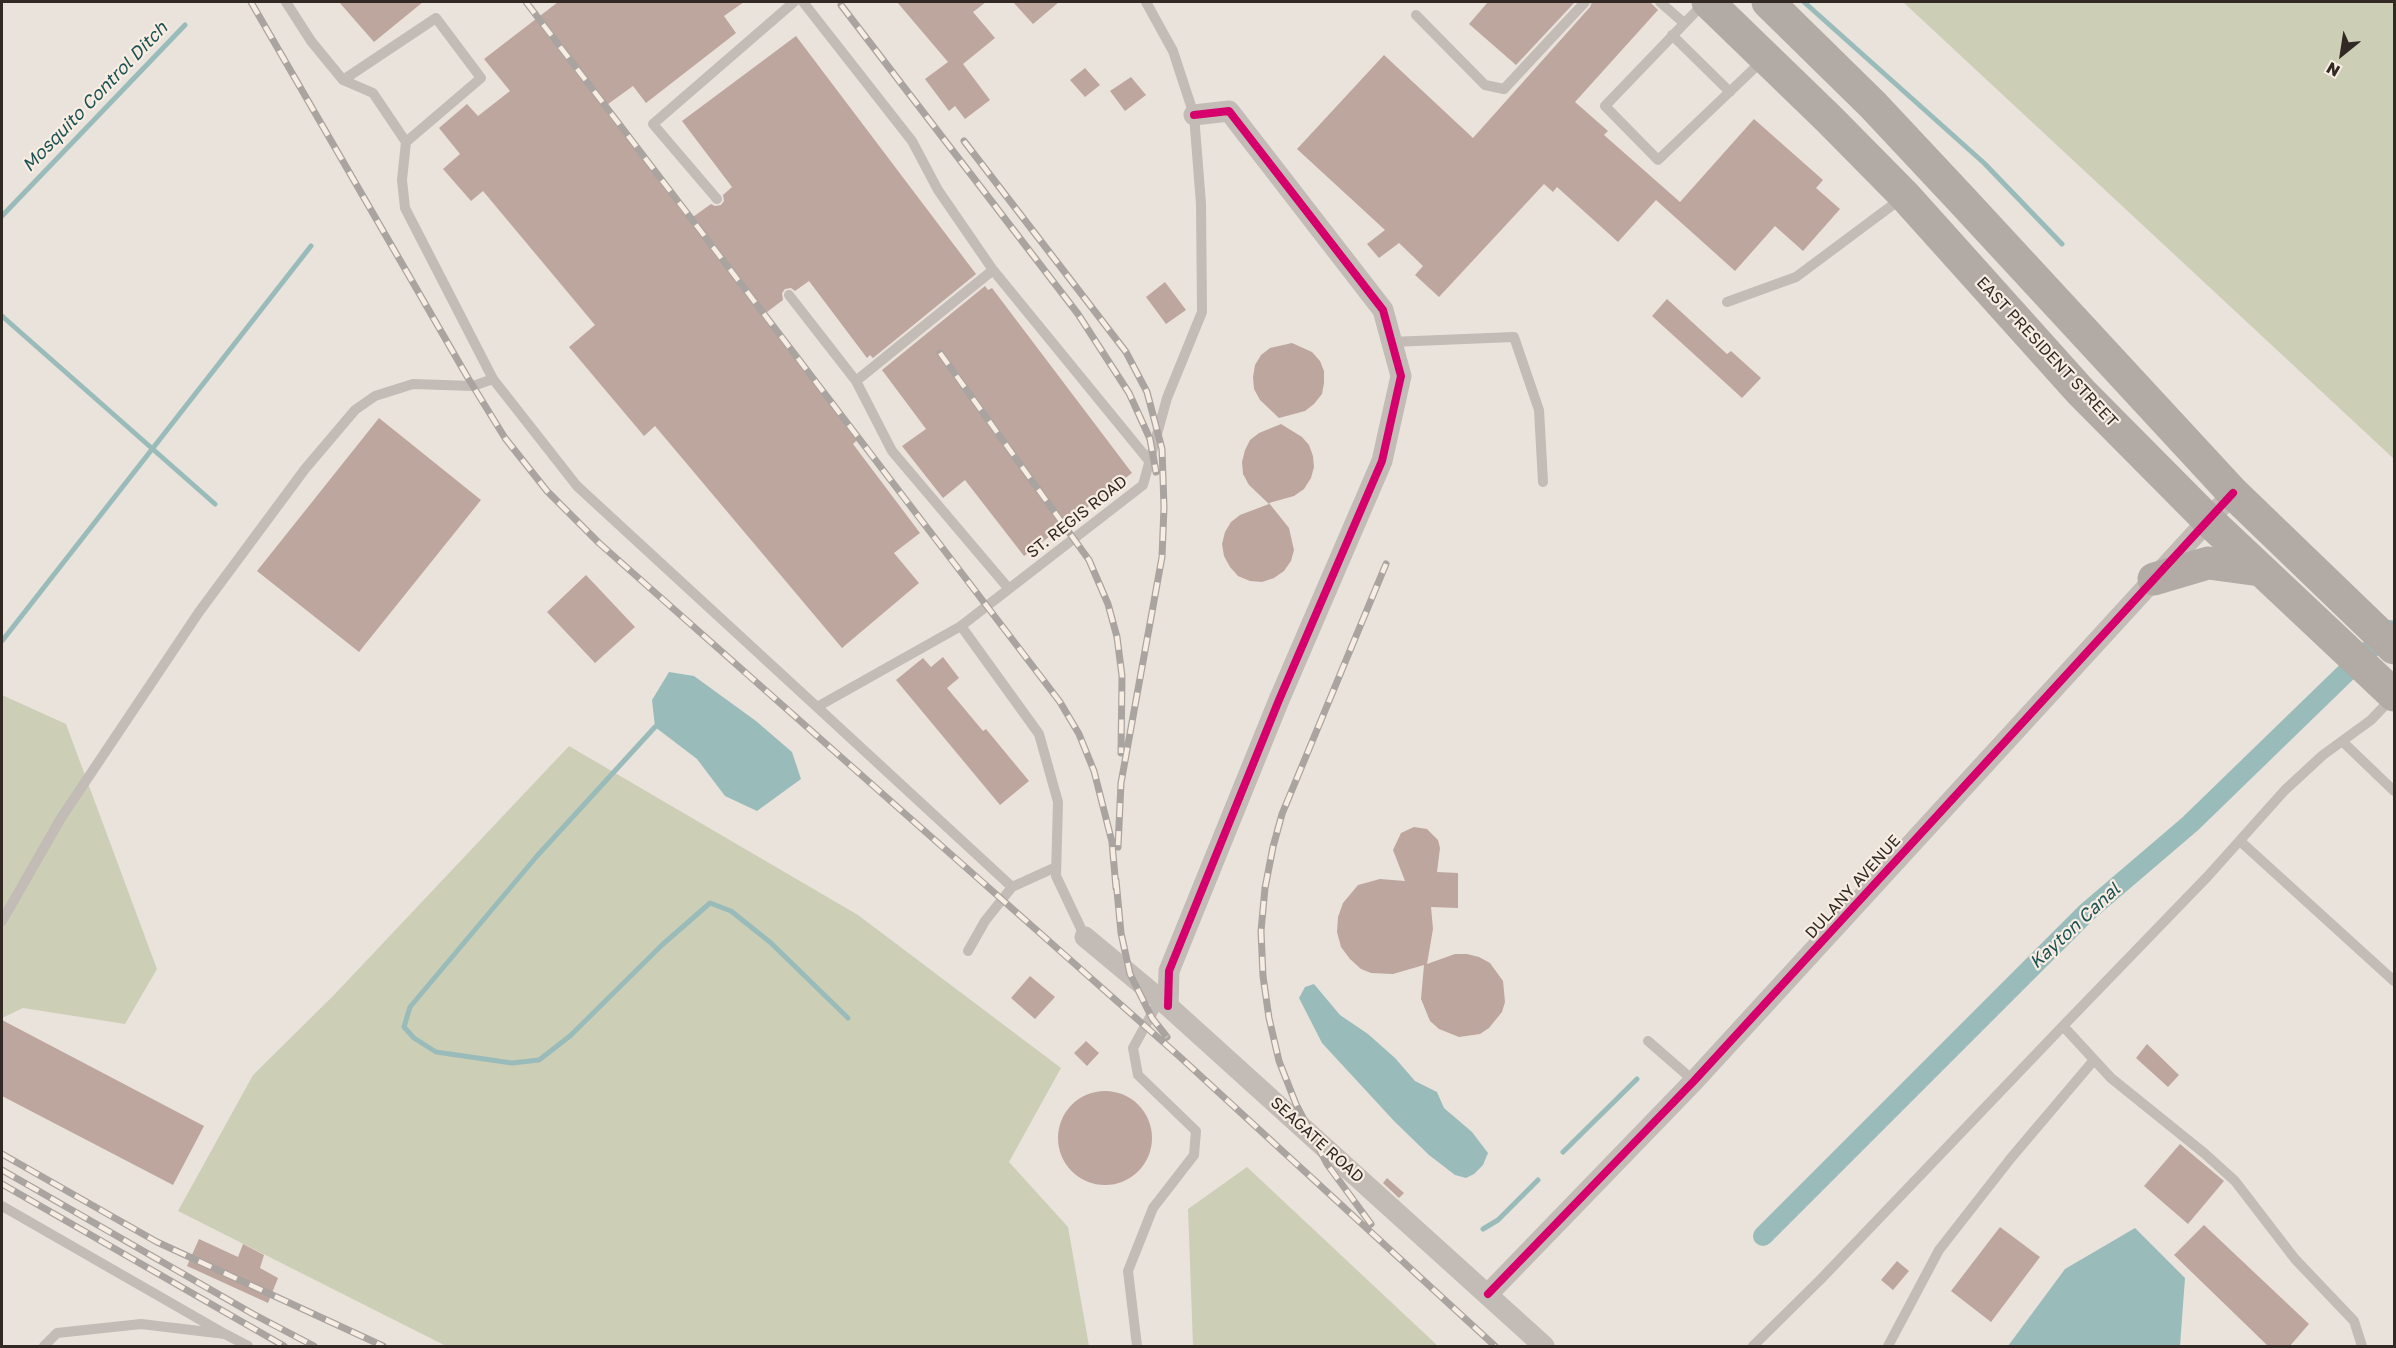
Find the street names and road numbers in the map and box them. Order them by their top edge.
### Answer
street label: EAST PRESIDENT STREET [1972,273,2122,431]
street label: ST. REGIS ROAD [1023,472,1131,562]
street label: DULANY AVENUE [1801,831,1905,943]
street label: SEAGATE ROAD [1266,1093,1368,1187]

